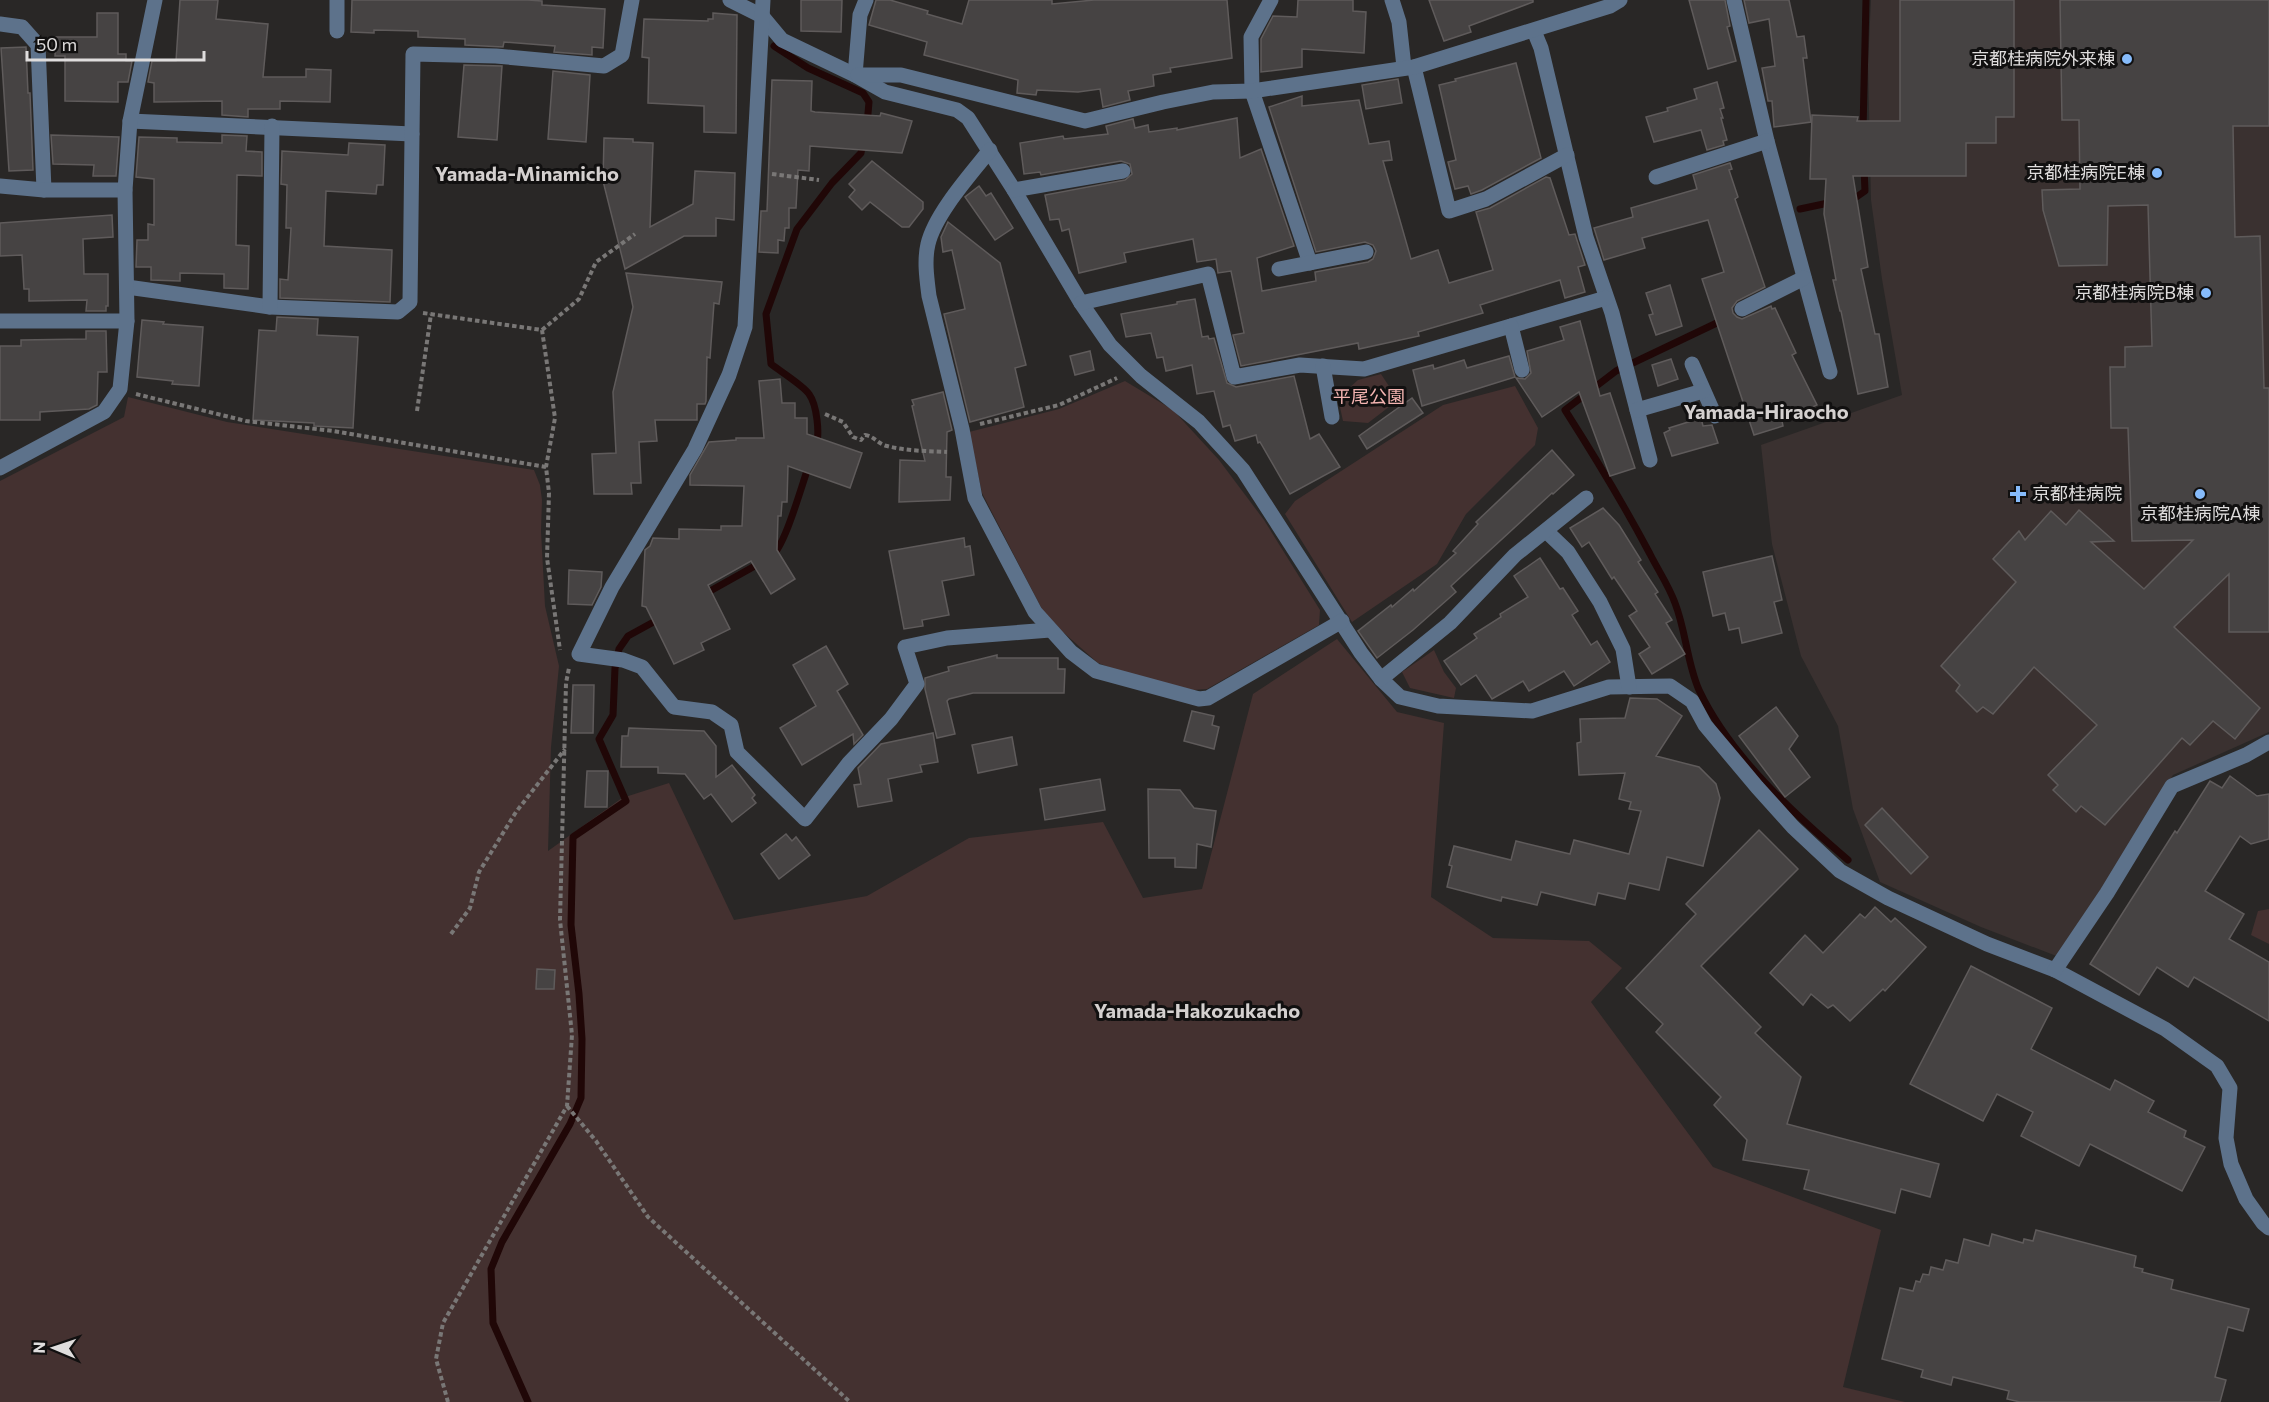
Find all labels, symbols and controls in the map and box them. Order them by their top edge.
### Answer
scale bar [27,24,204,62]
text: 50 m [36,33,77,55]
place label: 京都桂病院外来棟 [1971,47,2115,69]
marker: 京都桂病院外来棟 [2120,52,2134,66]
district label: Yamada-Minamicho [435,161,619,185]
place label: 京都桂病院E棟 [2026,161,2145,183]
marker: 京都桂病院E棟 [2150,166,2164,180]
place label: 京都桂病院B棟 [2074,281,2194,303]
marker: 京都桂病院B棟 [2199,286,2213,300]
park label: 平尾公園 [1333,385,1405,407]
district label: Yamada-Hiraocho [1683,399,1849,423]
place label: 京都桂病院 [2032,482,2122,504]
marker: 京都桂病院 [2009,485,2027,503]
marker: 京都桂病院A棟 [2193,487,2207,501]
place label: 京都桂病院A棟 [2140,502,2260,524]
district label: Yamada-Hakozukacho [1094,998,1300,1022]
north arrow [24,1318,84,1378]
text: N [29,1341,48,1354]

